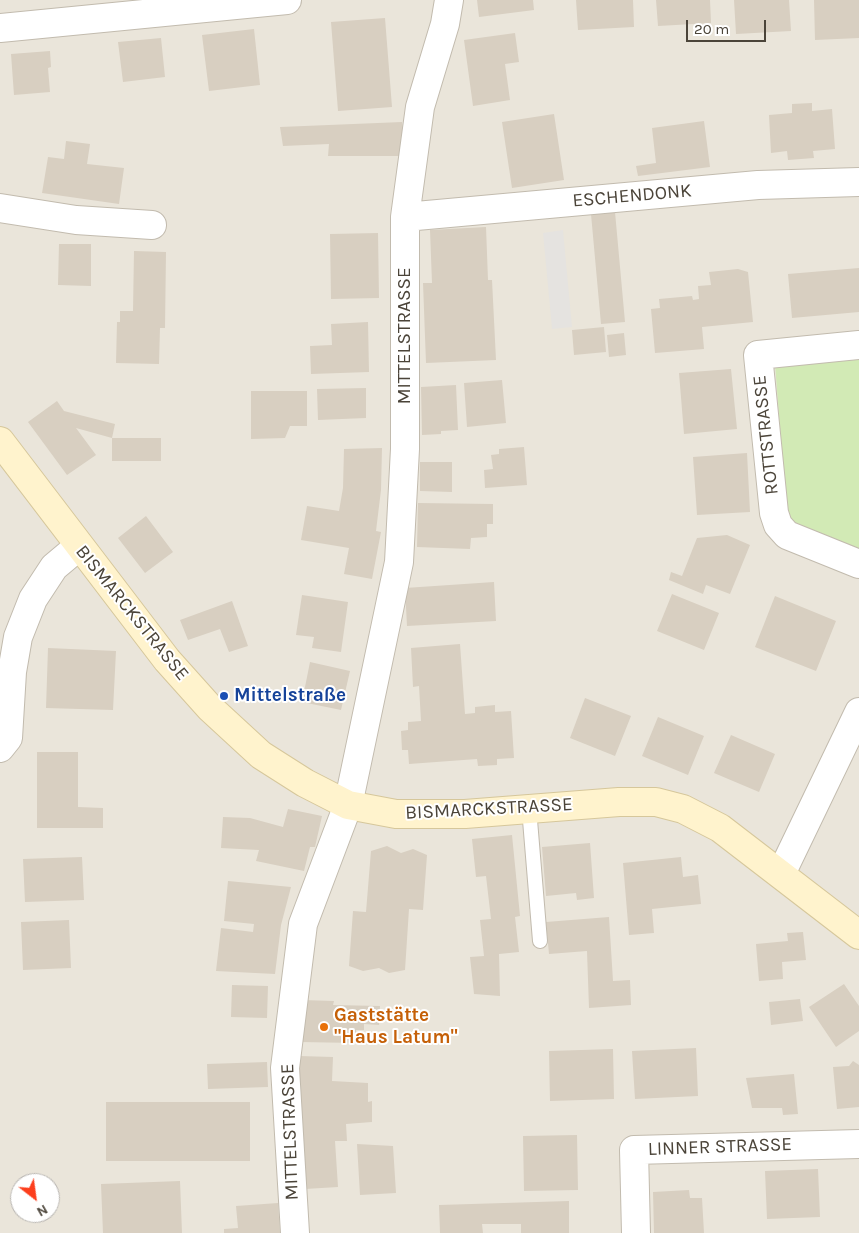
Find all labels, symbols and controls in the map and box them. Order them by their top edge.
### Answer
scale bar [689,10,769,42]
text: 20 m [694,20,729,38]
street label: ESCHENDONK [571,179,693,213]
street label: MITTELSTRASSE [394,267,416,405]
street label: ROTTSTRASSE [748,374,784,496]
street label: BISMARCKSTRASSE [70,541,194,685]
place label: Mittelstraße [234,685,346,707]
marker: Mittelstraße [218,690,230,702]
street label: BISMARCKSTRASSE [405,793,573,825]
place label: Gaststätte "Haus Latum" [334,1005,458,1049]
marker: Gaststätte "Haus Latum" [318,1021,330,1033]
street label: MITTELSTRASSE [276,1063,304,1201]
street label: LINNER STRASSE [648,1133,792,1161]
north arrow [10,1173,60,1223]
text: N [34,1201,51,1220]

